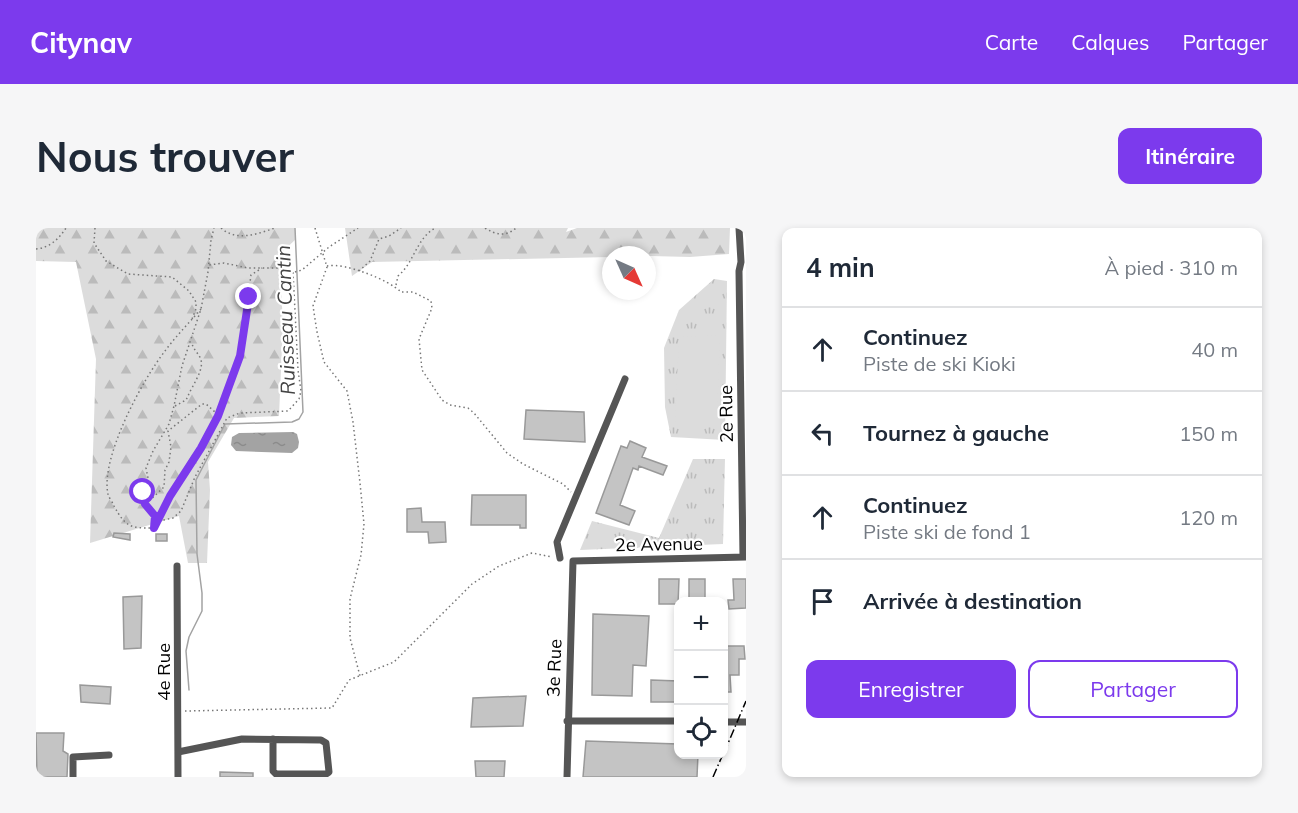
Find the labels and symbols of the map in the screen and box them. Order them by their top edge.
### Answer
water label: Ruisseau Cantin [270,245,300,395]
north arrow [602,246,656,300]
route end [235,283,261,309]
street label: 2e Rue [714,385,738,443]
route start [129,478,155,504]
street label: 2e Avenue [615,532,703,556]
street label: 3e Rue [541,639,567,697]
street label: 4e Rue [152,643,175,701]

